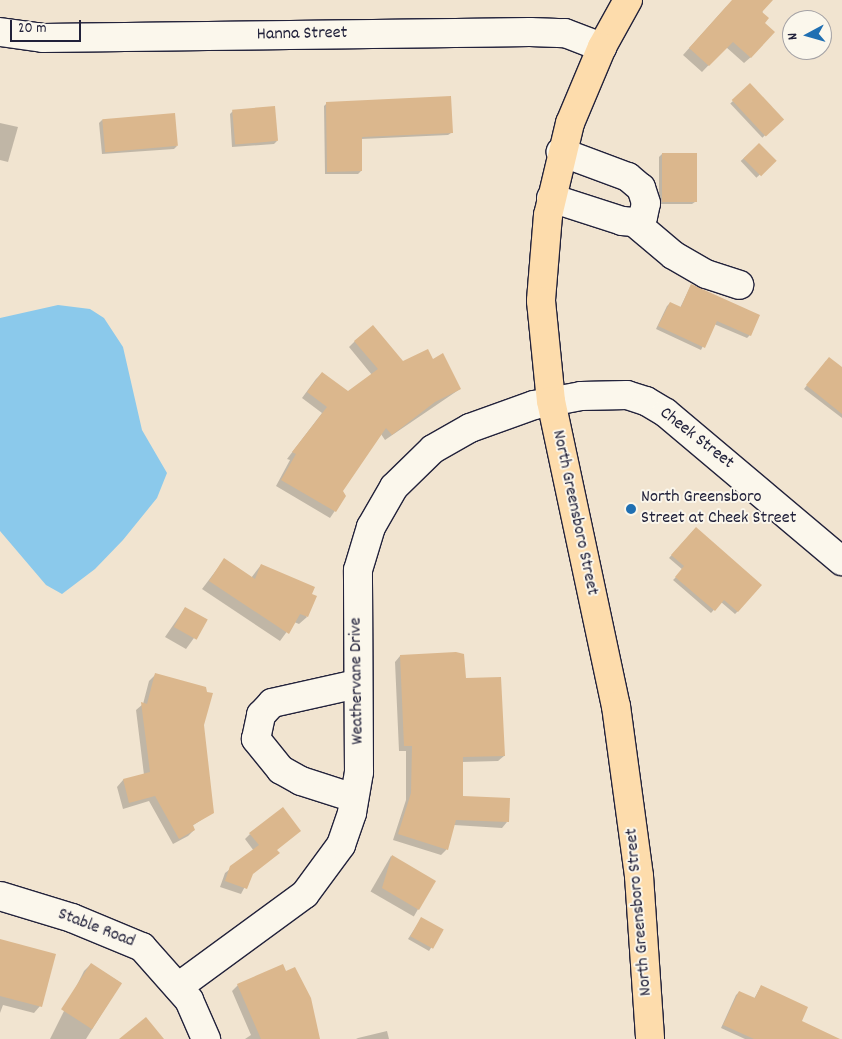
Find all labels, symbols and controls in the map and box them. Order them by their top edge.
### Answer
scale bar [12,10,84,42]
north arrow [782,10,832,60]
text: 20 m [18,18,46,40]
street label: Hanna Street [257,23,347,47]
text: N [783,32,803,41]
street label: Cheek Street [655,403,737,475]
street label: North Greensboro Street [546,428,602,598]
place label: North Greensboro Street at Cheek Street [641,488,796,530]
marker: North Greensboro Street at Cheek Street [625,503,637,515]
street label: Weathervane Drive [346,617,370,745]
street label: North Greensboro Street [622,827,658,997]
street label: Stable Road [54,904,138,954]

